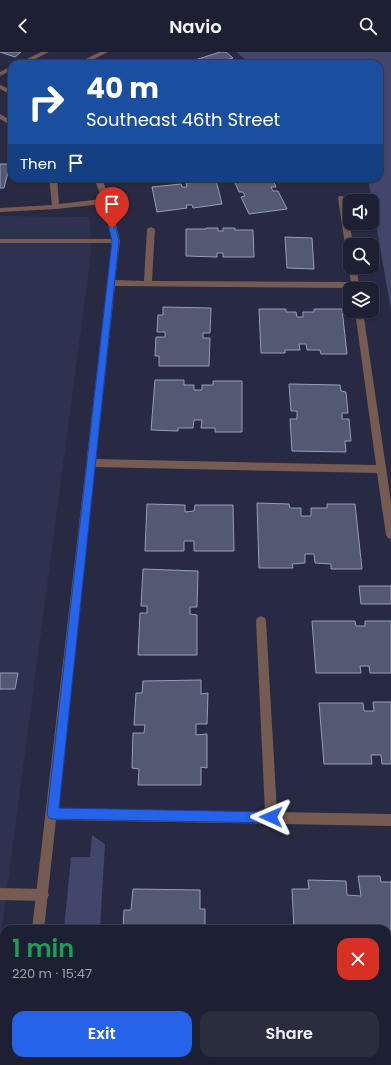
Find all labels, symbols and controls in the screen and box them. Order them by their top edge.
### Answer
text: Navio [169,14,222,39]
icon: back [12,15,34,37]
icon: search [357,15,379,37]
text: 40 m [86,69,159,108]
icon: right [20,76,72,128]
text: Southeast 46th Street [86,107,280,132]
icon: arrive [65,152,87,174]
text: Then [20,153,57,174]
pin [95,187,129,228]
icon: arrive [101,193,123,215]
map controls [343,194,379,318]
button: sound [343,194,379,230]
button: search [343,238,379,274]
button: layers [343,282,379,318]
position arrow [250,796,292,838]
text: 1 min [12,932,74,965]
button: close [337,938,379,980]
text: 220 m · 15:47 [12,964,92,983]
button: Exit [12,1011,192,1057]
button: Share [200,1011,379,1057]

